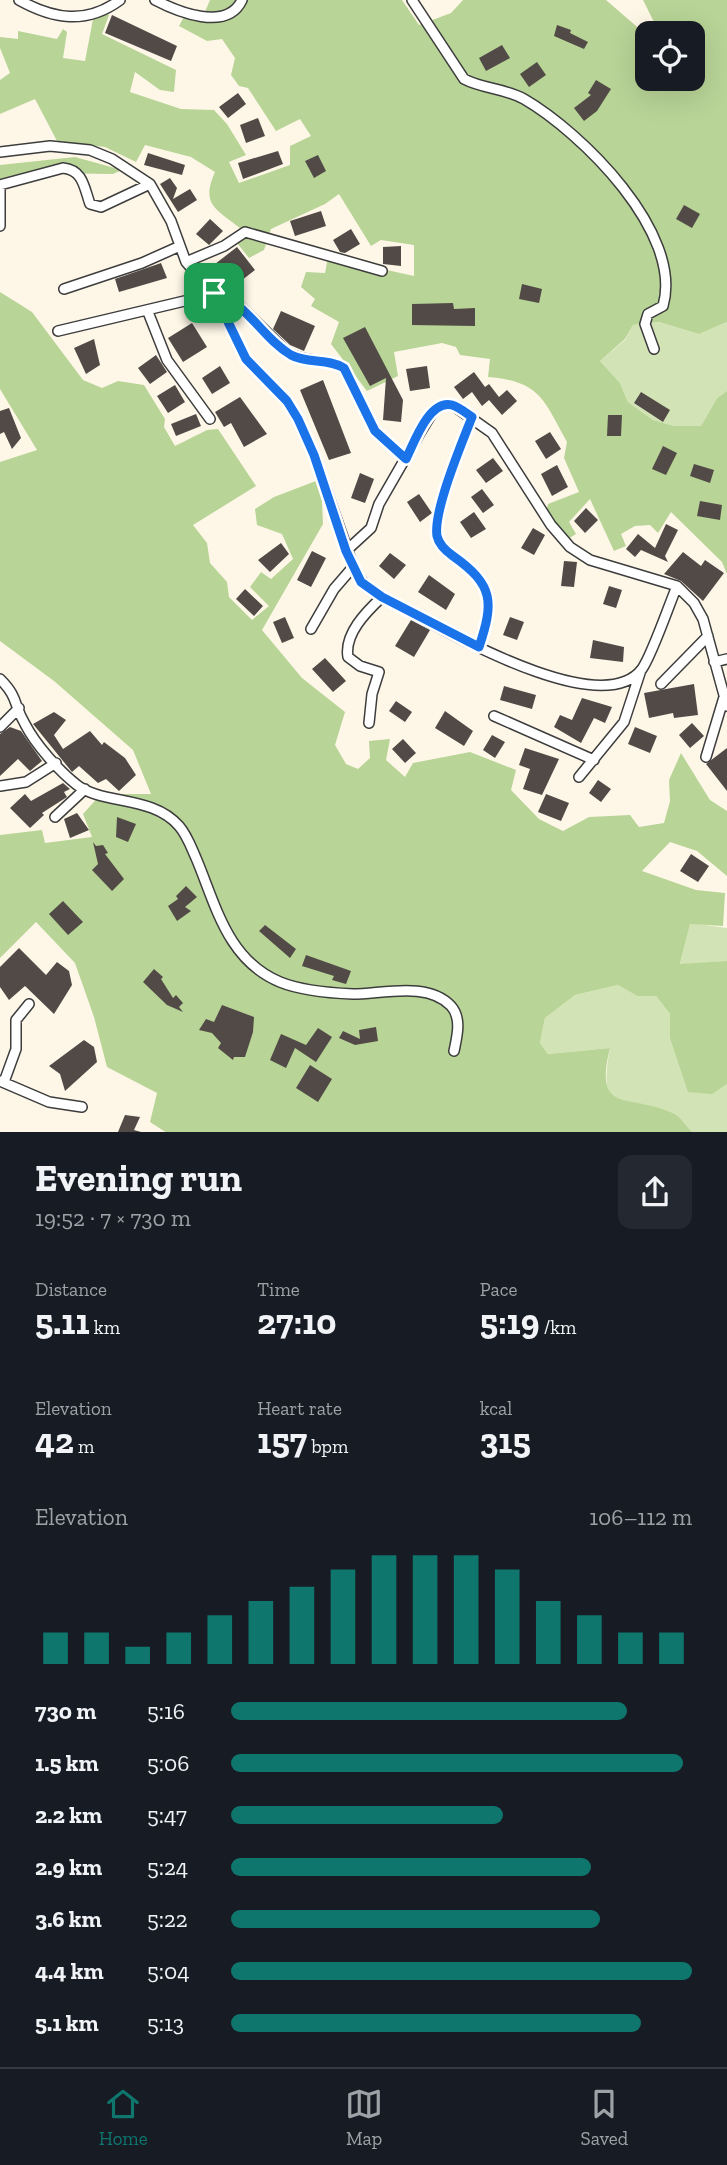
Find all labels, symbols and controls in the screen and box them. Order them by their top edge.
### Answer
map controls [635,21,705,91]
button: locate [635,21,705,91]
pin [184,263,244,323]
icon: arrive [195,274,233,312]
text: Evening run [35,1155,242,1201]
button: share [618,1155,692,1229]
text: 19:52 · 7 × 730 m [35,1204,191,1232]
text: Distance [35,1278,107,1301]
text: Time [257,1278,300,1301]
text: Pace [480,1278,517,1301]
text: 5.11 [35,1301,90,1343]
text: 27:10 [257,1301,336,1343]
text: 5:19 [480,1301,539,1343]
text: km [90,1316,120,1339]
text: /km [539,1316,577,1339]
text: Elevation [35,1397,112,1420]
text: Heart rate [257,1397,342,1420]
text: kcal [480,1397,512,1420]
text: 42 [35,1420,74,1462]
text: 157 [257,1420,307,1462]
text: 315 [480,1420,531,1462]
text: m [74,1435,94,1458]
text: bpm [307,1435,348,1458]
text: Elevation [35,1503,128,1531]
text: 106–112 m [589,1503,692,1531]
text: 730 m [35,1697,96,1725]
text: 5:16 [147,1697,185,1725]
text: 1.5 km [35,1749,99,1777]
text: 5:06 [147,1749,189,1777]
text: 2.2 km [35,1801,102,1829]
text: 5:47 [147,1801,187,1829]
text: 2.9 km [35,1853,102,1881]
text: 5:24 [147,1853,188,1881]
text: 3.6 km [35,1905,102,1933]
text: 5:22 [147,1905,188,1933]
text: 4.4 km [35,1957,104,1985]
text: 5:04 [147,1957,190,1985]
text: 5.1 km [35,2009,99,2037]
text: 5:13 [147,2009,184,2037]
tab: Home [99,2085,148,2150]
tab: Map [345,2085,383,2150]
tab: Saved [581,2085,628,2150]

